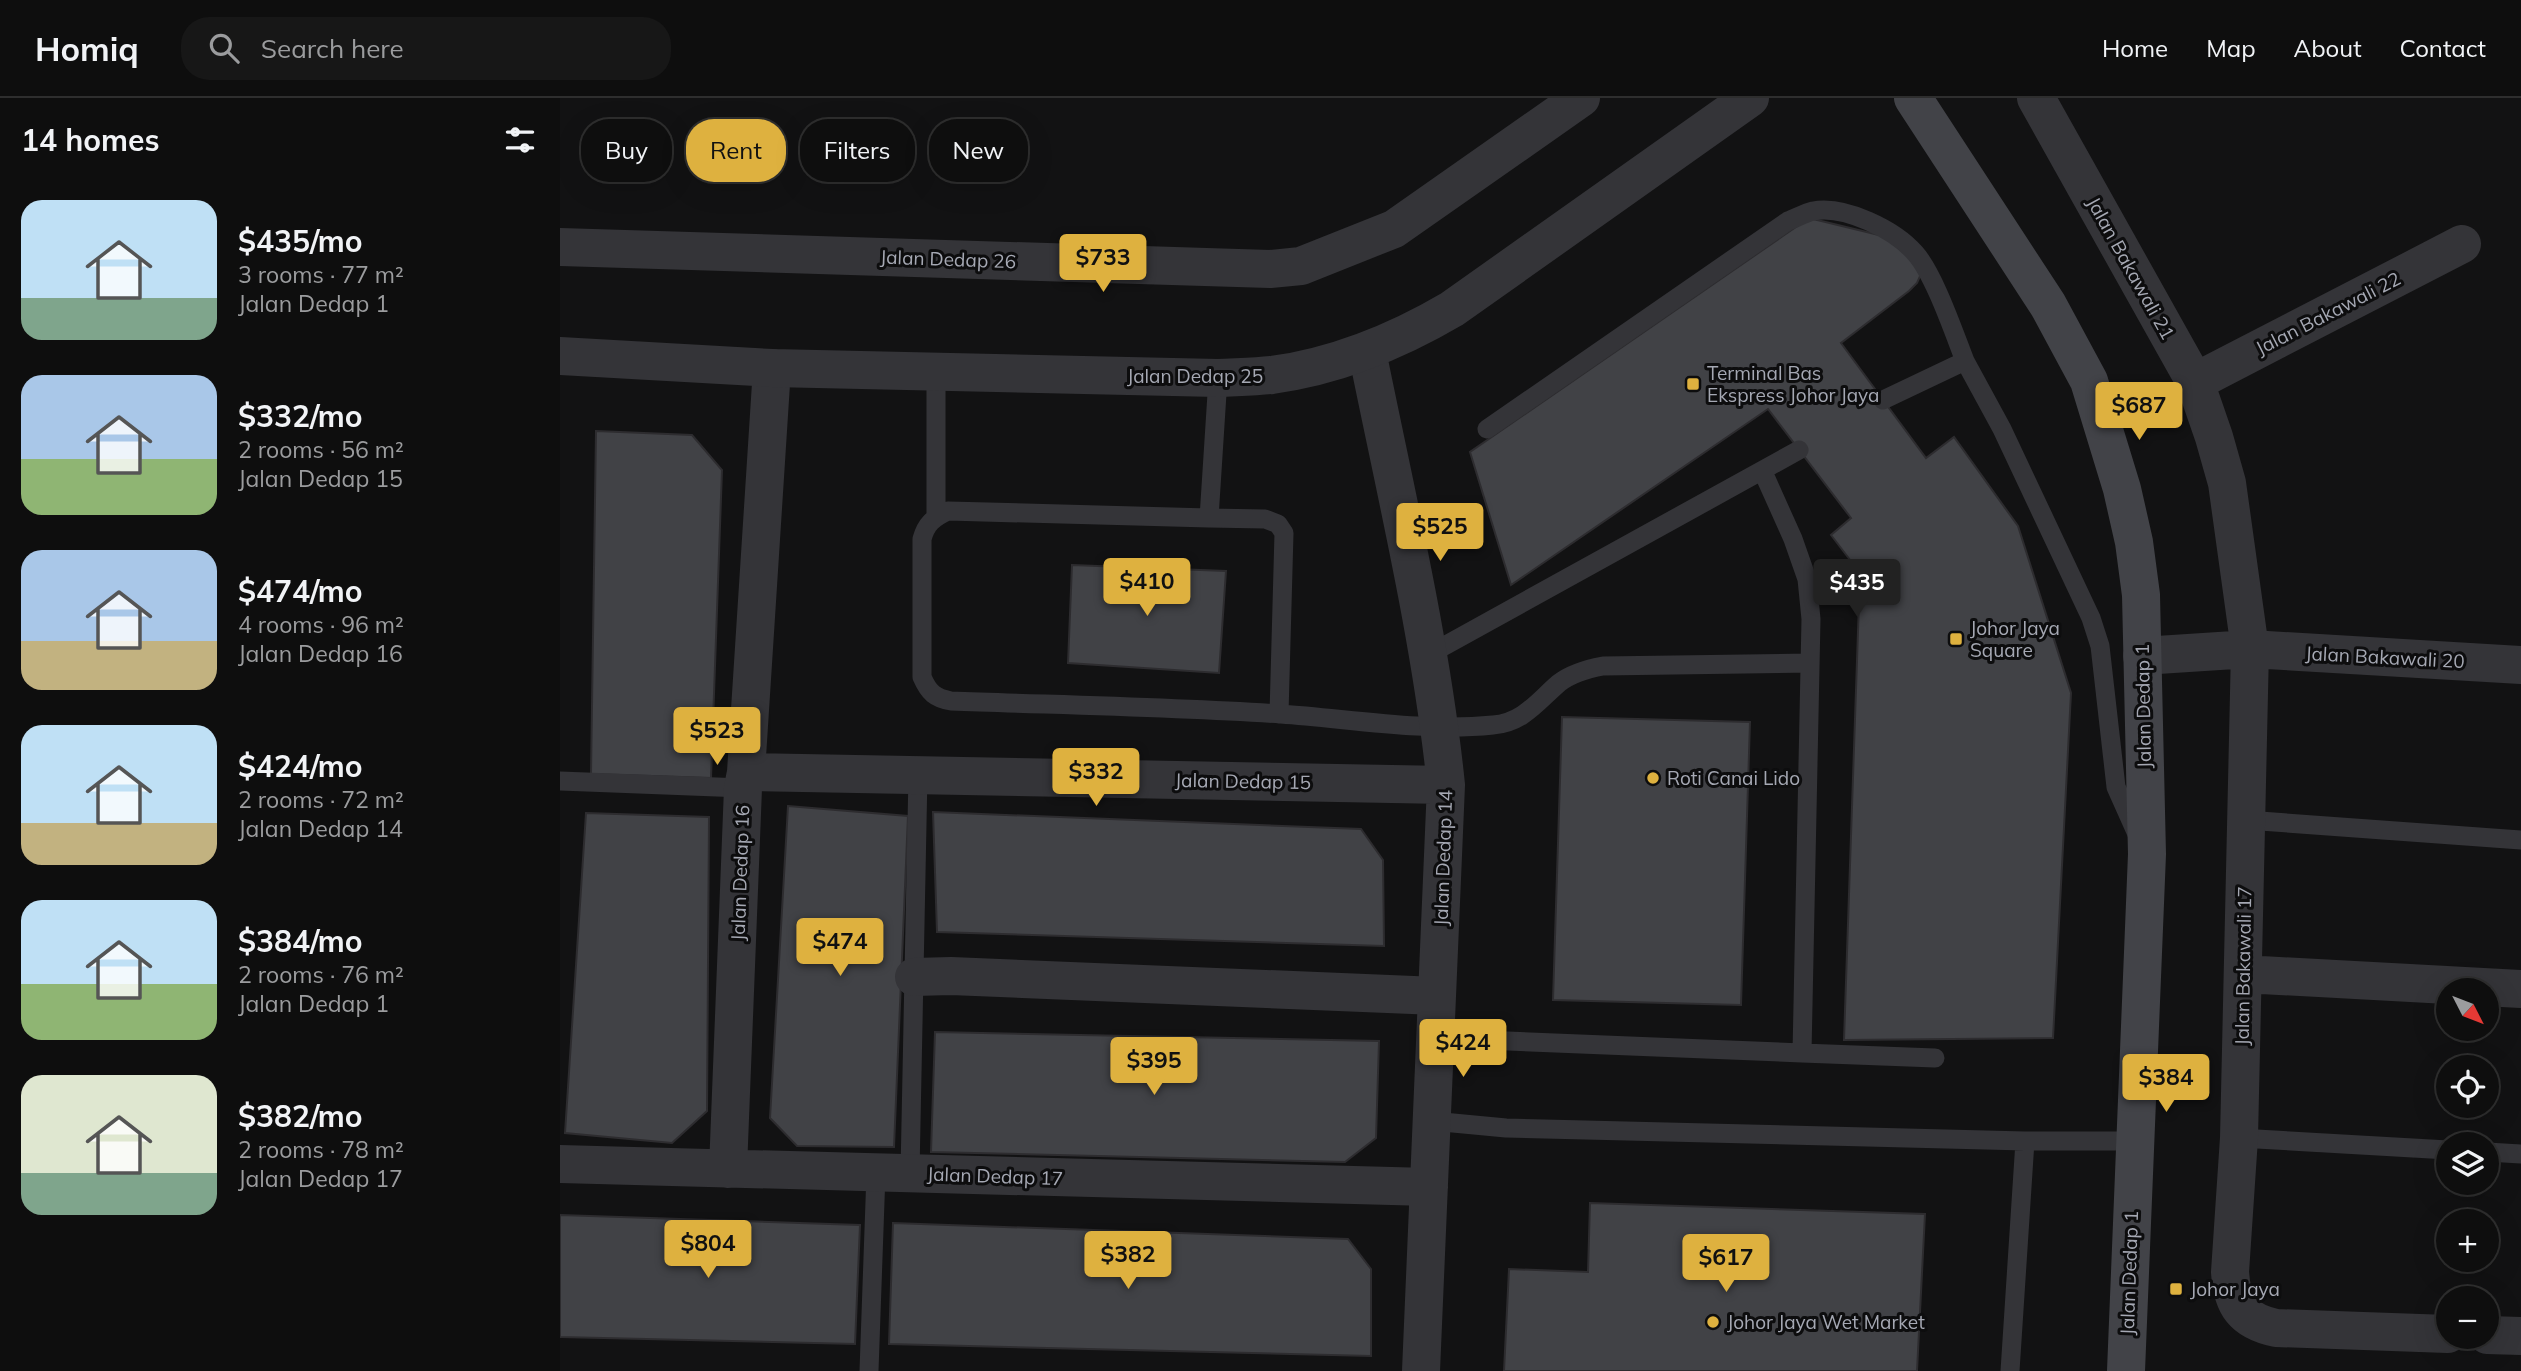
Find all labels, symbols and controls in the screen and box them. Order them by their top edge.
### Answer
search box [181,17,671,80]
text: Homiq [35,28,139,69]
icon: search [205,29,243,67]
text: Search here [261,32,404,65]
text: Home [2102,33,2168,63]
text: Map [2206,33,2256,63]
text: About [2294,33,2362,63]
text: Contact [2400,33,2486,63]
chip: Buy [581,119,672,182]
chip: Rent [686,119,786,182]
chip: Filters [800,119,915,182]
chip: New [929,119,1028,182]
text: 14 homes [21,121,160,159]
icon: filters [501,121,539,159]
street label: Jalan Bakawali 21 [2082,192,2180,344]
text: $435/mo [238,222,362,260]
icon: home [77,228,161,312]
pin: $733 [1062,234,1144,294]
text: $733 [1075,242,1131,271]
street label: Jalan Dedap 26 [880,245,1016,273]
text: 3 rooms · 77 m² [238,260,404,289]
street label: Jalan Bakawali 22 [2251,266,2405,360]
text: Jalan Dedap 1 [238,289,389,318]
place label: Terminal Bas Ekspress Johor Jaya [1707,361,1879,407]
street label: Jalan Dedap 25 [1127,364,1263,388]
marker: Terminal Bas Ekspress Johor Jaya [1685,376,1701,392]
pin: $687 [2098,382,2180,442]
text: $687 [2111,390,2167,419]
text: $332/mo [238,397,362,435]
icon: home [77,403,161,487]
text: 2 rooms · 56 m² [238,435,404,464]
text: Jalan Dedap 15 [238,464,403,493]
pin: $525 [1399,504,1481,563]
text: $525 [1412,511,1468,540]
pin: $410 [1106,559,1188,618]
pin: $435 [1816,560,1898,619]
text: $410 [1119,566,1175,595]
text: $435 [1829,567,1885,596]
text: $474/mo [238,572,362,610]
icon: home [77,578,161,662]
text: 4 rooms · 96 m² [238,610,404,639]
place label: Johor Jaya Square [1970,616,2060,662]
marker: Johor Jaya Square [1948,631,1964,647]
text: Jalan Dedap 16 [238,639,403,668]
street label: Jalan Bakawali 20 [2305,641,2465,673]
street label: Jalan Dedap 1 [2130,643,2156,769]
pin: $523 [676,708,758,767]
text: $523 [689,715,745,744]
text: $424/mo [238,747,362,785]
pin: $332 [1055,748,1137,808]
icon: home [77,753,161,837]
text: $332 [1068,756,1124,785]
place label: Roti Canai Lido [1667,766,1800,790]
street label: Jalan Dedap 15 [1175,768,1311,794]
marker: Roti Canai Lido [1645,770,1661,786]
text: 2 rooms · 72 m² [238,785,404,814]
street label: Jalan Dedap 14 [1429,790,1457,926]
street label: Jalan Dedap 16 [726,805,754,941]
text: Jalan Dedap 14 [238,814,403,843]
street label: Jalan Bakawali 17 [2230,886,2256,1046]
pin: $474 [799,918,881,978]
text: $384/mo [238,922,362,960]
text: $474 [812,926,868,955]
icon: home [77,928,161,1012]
text: 2 rooms · 76 m² [238,960,404,989]
north arrow [2436,978,2499,1041]
map controls [2436,978,2499,1349]
text: Jalan Dedap 1 [238,989,389,1018]
pin: $424 [1422,1020,1504,1079]
text: $424 [1435,1027,1491,1056]
pin: $395 [1113,1038,1195,1097]
text: $395 [1126,1045,1182,1074]
pin: $384 [2125,1054,2207,1114]
button: locate [2436,1055,2499,1118]
text: $384 [2138,1062,2194,1091]
text: $382/mo [238,1097,362,1135]
icon: home [77,1103,161,1187]
button: layers [2436,1132,2499,1195]
text: 2 rooms · 78 m² [238,1135,404,1164]
street label: Jalan Dedap 17 [927,1162,1063,1190]
text: Jalan Dedap 17 [238,1164,403,1193]
button: + [2436,1209,2499,1272]
street label: Jalan Dedap 1 [2115,1210,2143,1336]
pin: $804 [667,1220,749,1280]
text: $804 [680,1228,736,1257]
pin: $382 [1087,1232,1169,1291]
pin: $617 [1685,1234,1767,1294]
text: $382 [1100,1239,1156,1268]
text: $617 [1698,1242,1754,1271]
place label: Johor Jaya [2190,1277,2280,1301]
marker: Johor Jaya [2168,1281,2184,1297]
button: − [2436,1286,2499,1349]
place label: Johor Jaya Wet Market [1727,1310,1925,1334]
marker: Johor Jaya Wet Market [1705,1314,1721,1330]

